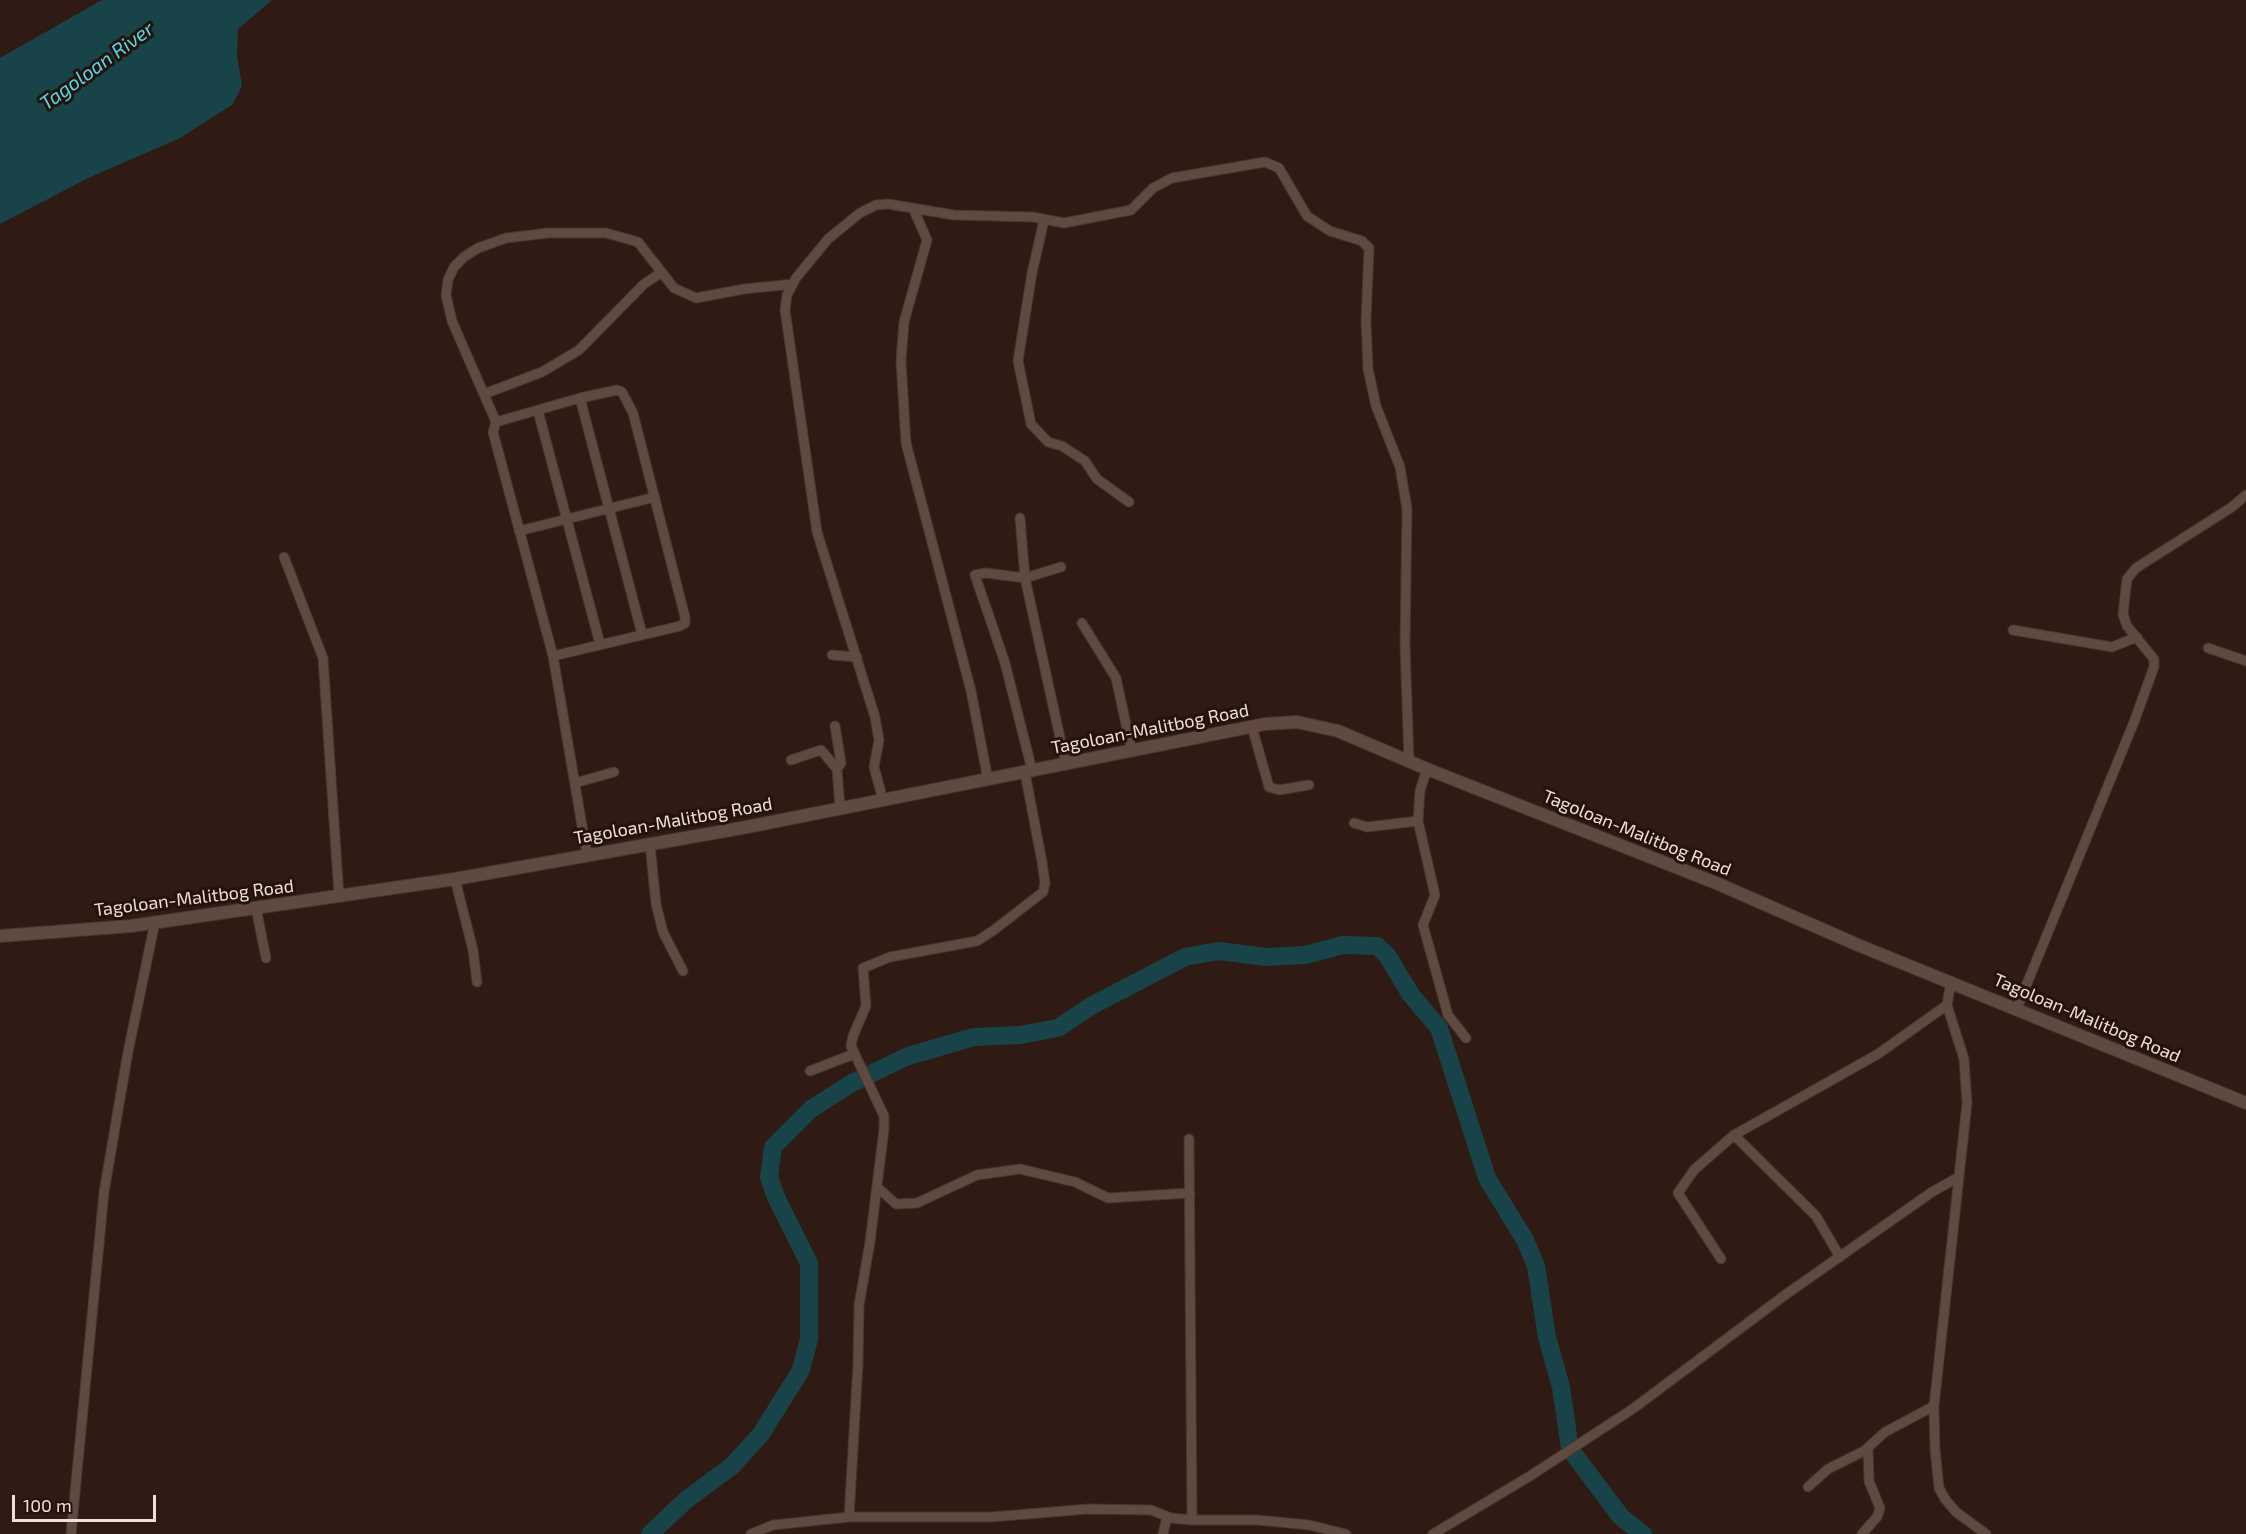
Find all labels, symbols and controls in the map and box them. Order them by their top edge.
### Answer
water label: Tagoloan River [35,17,159,115]
street label: Tagoloan-Malitbog Road [1049,699,1251,759]
street label: Tagoloan-Malitbog Road [1540,785,1734,881]
street label: Tagoloan-Malitbog Road [572,793,774,849]
street label: Tagoloan-Malitbog Road [93,875,295,921]
street label: Tagoloan-Malitbog Road [1990,969,2184,1067]
scale bar [15,1483,159,1521]
text: 100 m [23,1494,72,1516]

